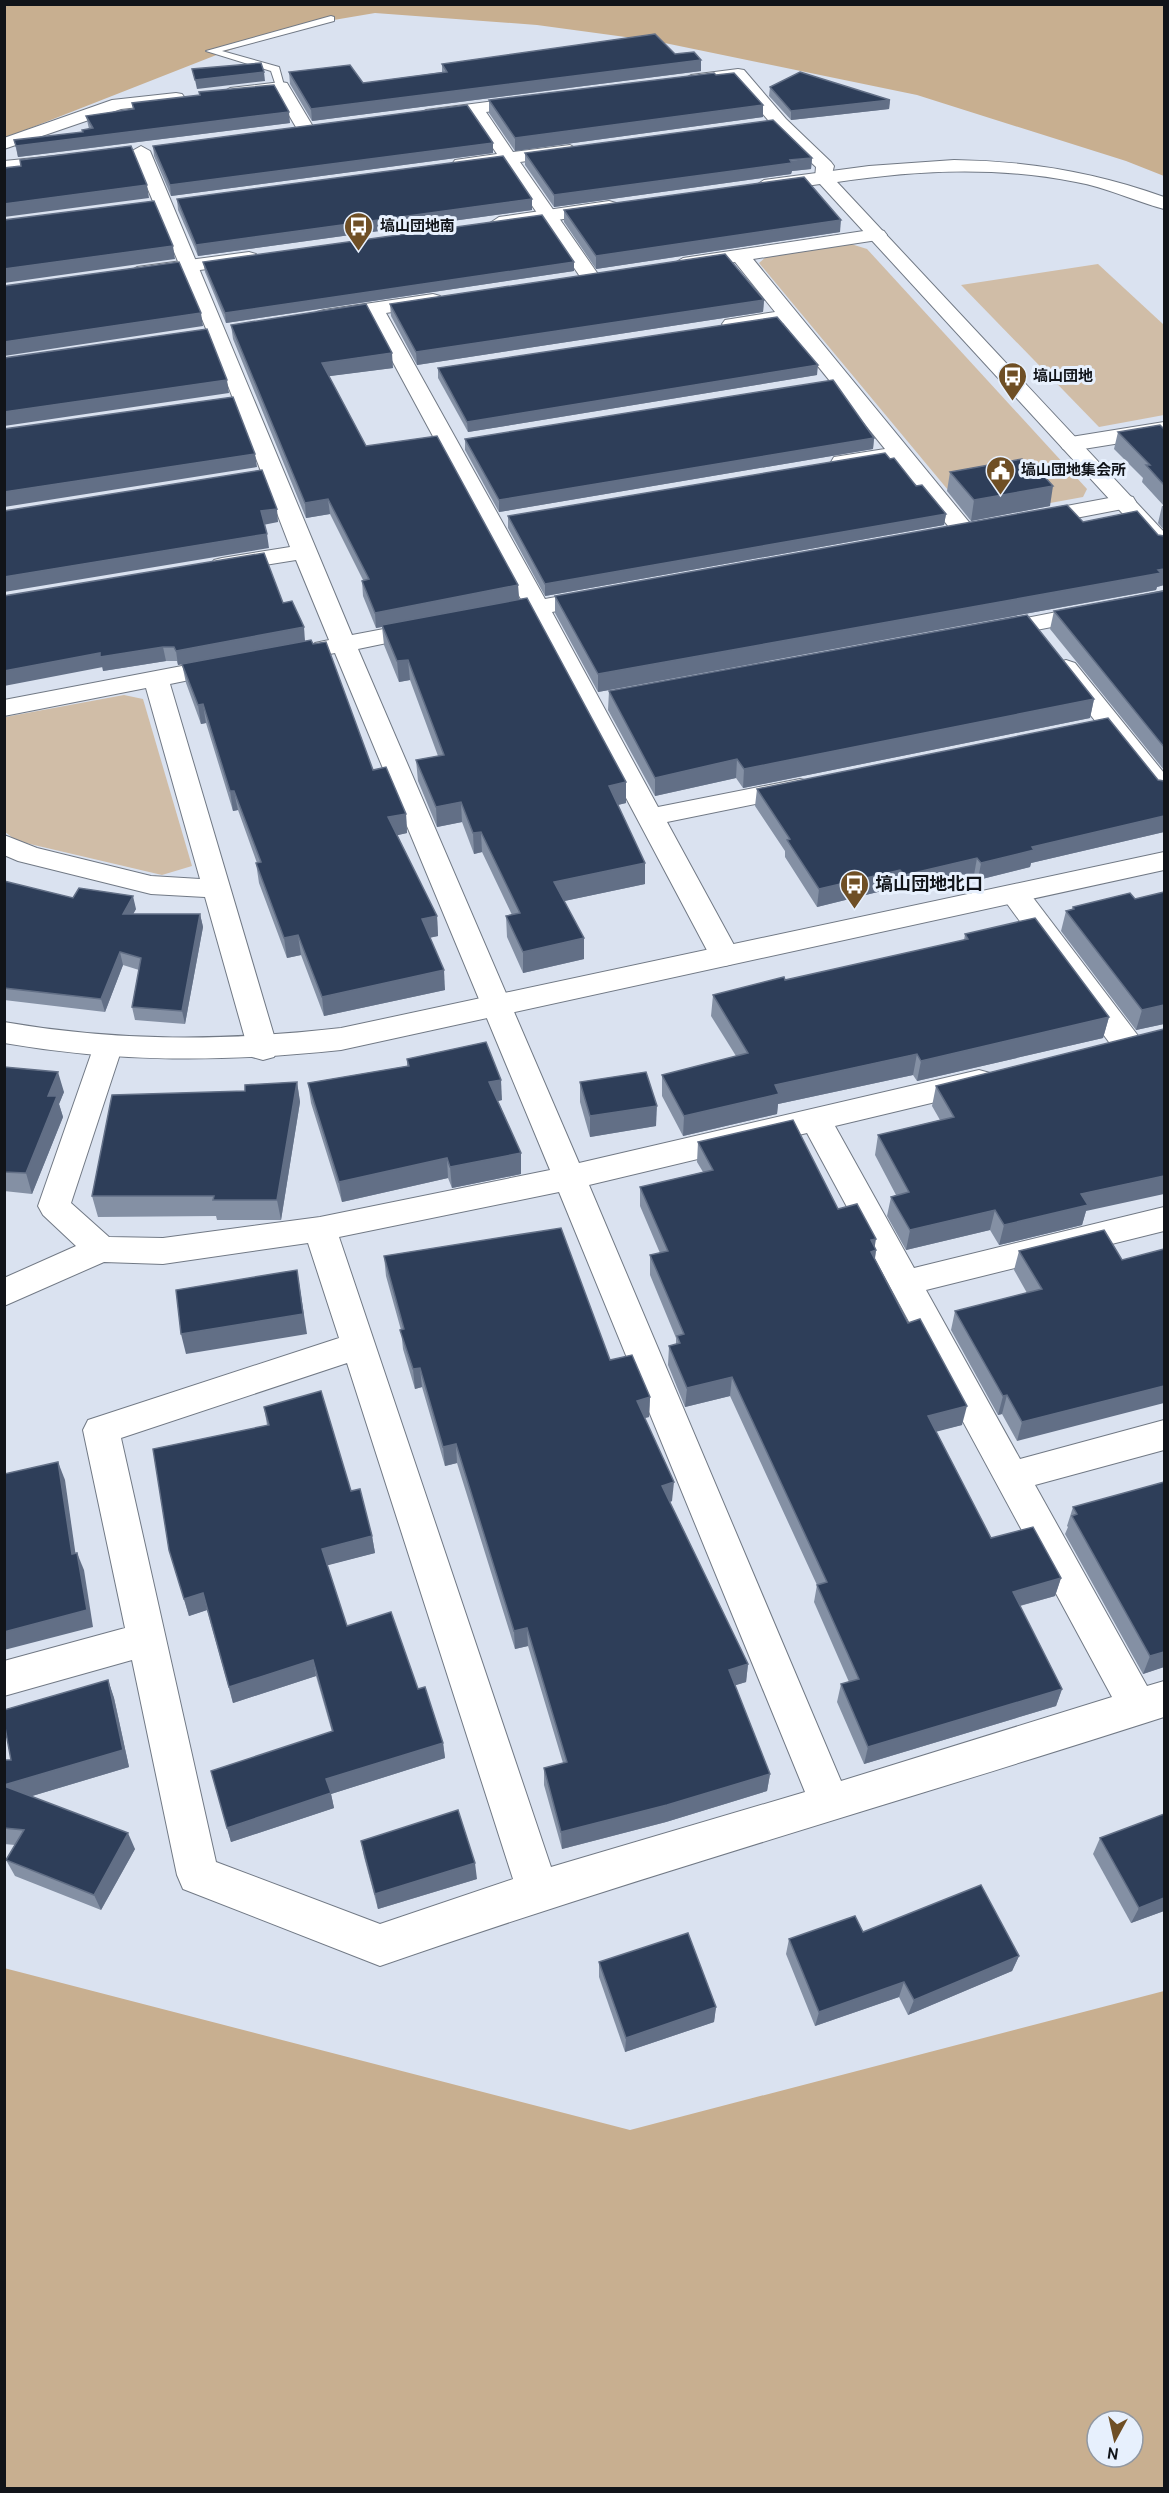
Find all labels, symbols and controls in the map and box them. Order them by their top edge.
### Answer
bus stop icon: 塙山団地南 [343,210,375,252]
place label: 塙山団地南 [380,217,455,235]
bus stop icon: 塙山団地 [996,360,1028,402]
place label: 塙山団地 [1033,367,1093,385]
public building icon: 塙山団地集会所 [984,454,1016,496]
place label: 塙山団地集会所 [1021,461,1126,479]
bus stop icon: 塙山団地北口 [838,868,870,910]
place label: 塙山団地北口 [875,873,983,895]
north arrow [1085,2409,1145,2469]
text: N [1106,2443,1120,2464]

